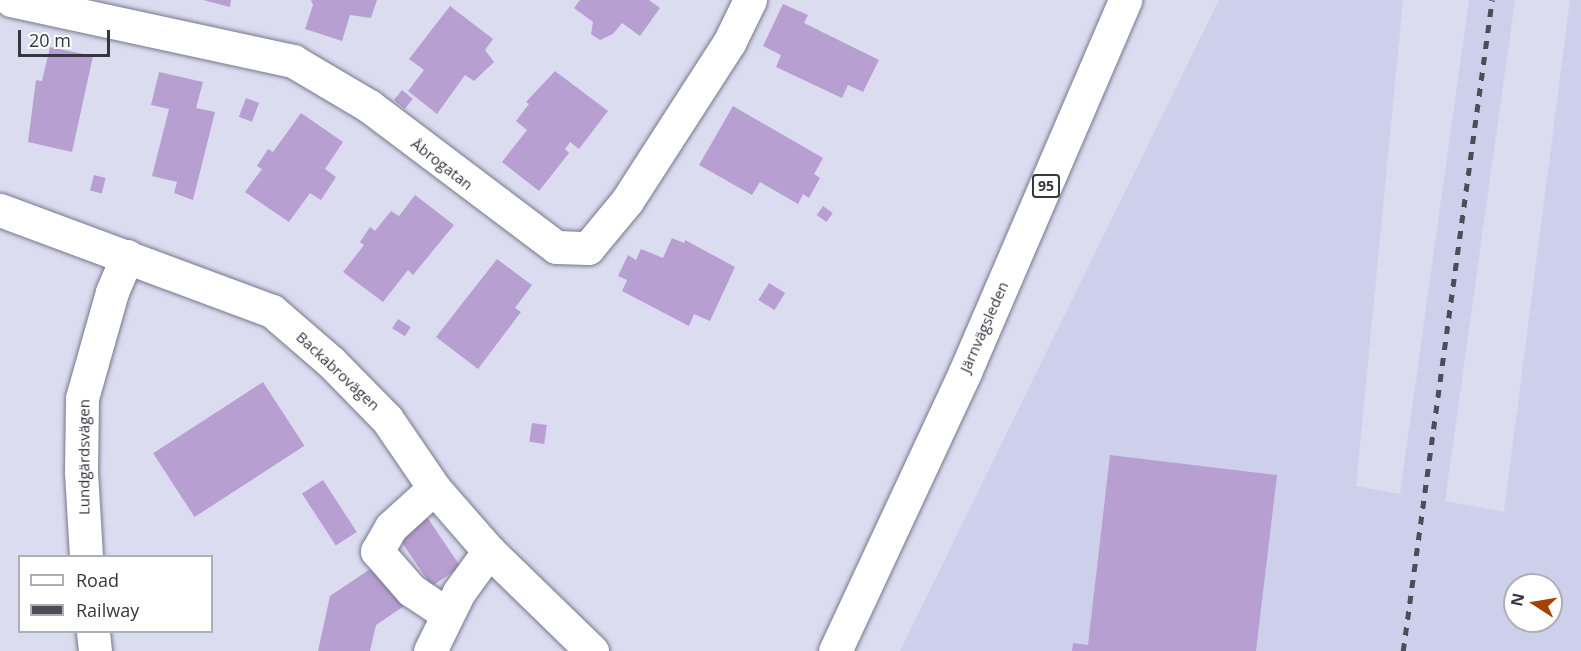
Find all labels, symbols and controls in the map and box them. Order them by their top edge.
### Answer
scale bar [21,18,112,56]
text: 20 m [29,28,71,52]
street label: Åbrogatan [408,134,476,194]
road number: 95 [1031,175,1061,197]
street label: Järnvägsleden [956,279,1012,375]
street label: Backabrovägen [293,328,383,414]
street label: Lundgärdsvägen [75,399,93,515]
legend [18,555,213,633]
text: Road [76,568,119,592]
north arrow [1503,573,1563,633]
text: N [1505,591,1529,608]
text: Railway [76,598,139,622]

